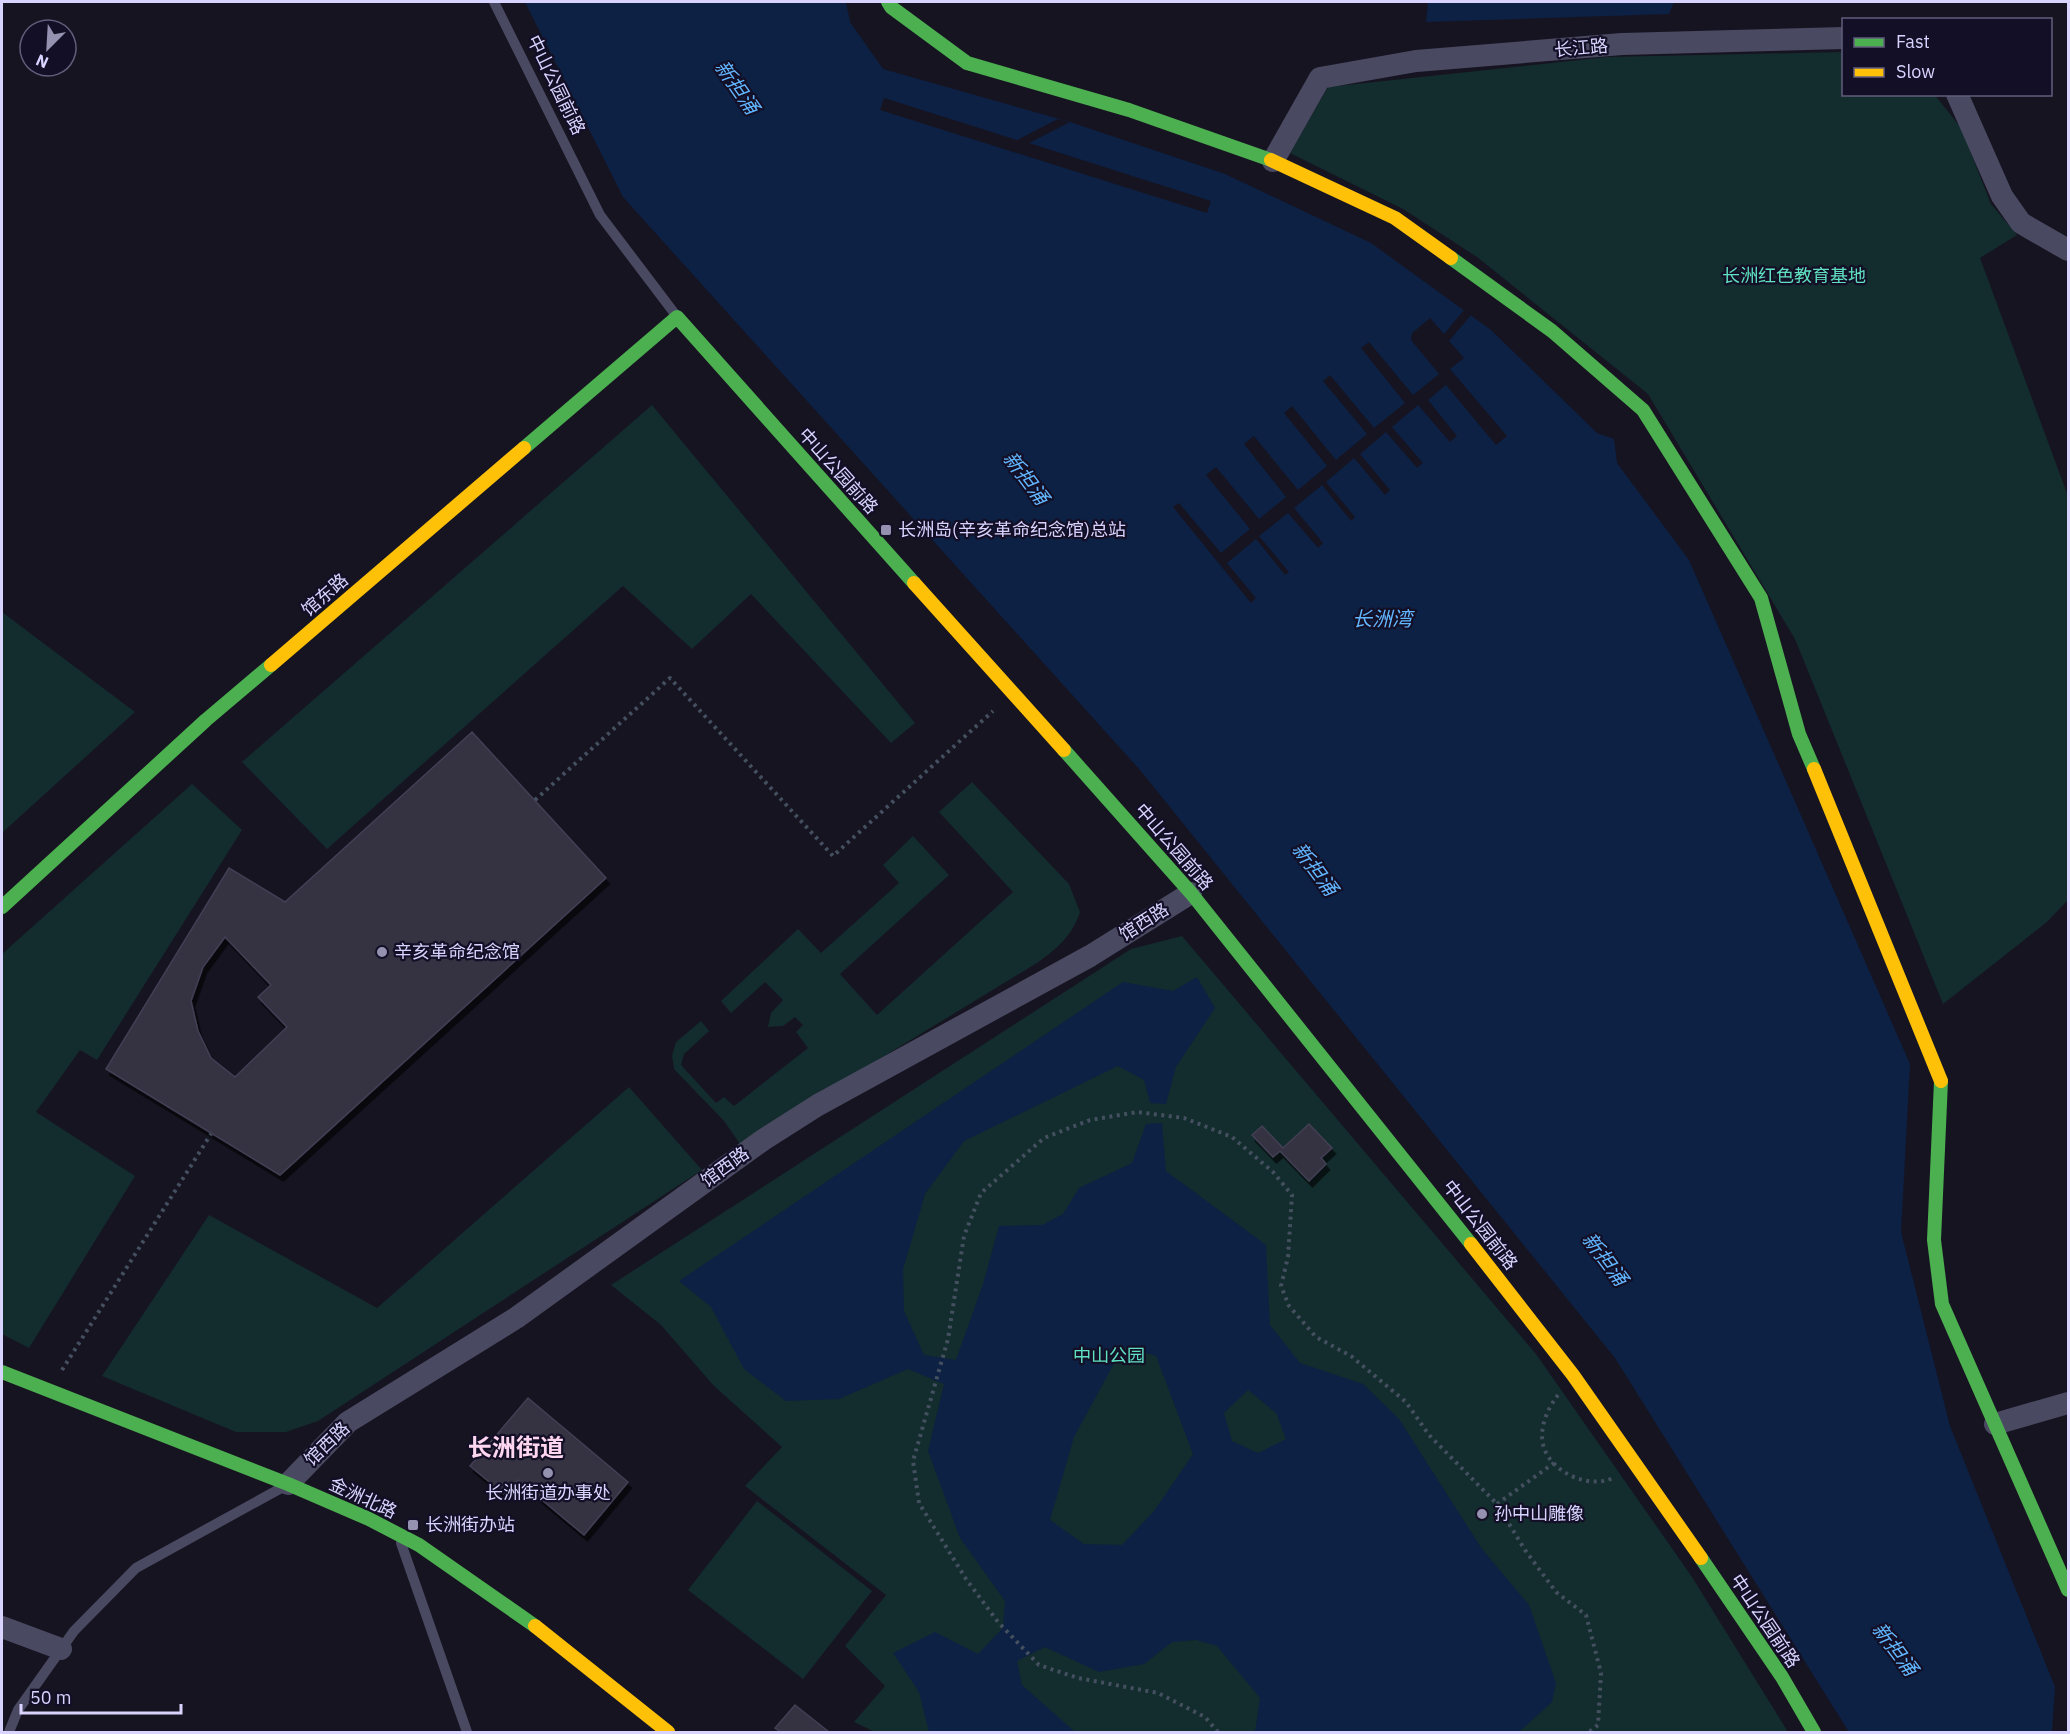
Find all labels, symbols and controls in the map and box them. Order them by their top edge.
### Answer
north arrow [18,18,78,78]
legend [1842,18,2052,96]
text: Fast [1896,30,1930,53]
street label: 中山公园前路 [522,31,590,138]
street label: 长江路 [1553,34,1609,61]
text: N [33,50,51,73]
water label: 新担涌 [709,54,767,121]
text: Slow [1896,60,1935,83]
park label: 长洲红色教育基地 [1722,264,1866,287]
street label: 中山公园前路 [794,423,883,518]
water label: 新担涌 [998,446,1056,511]
place label: 长洲岛(辛亥革命纪念馆)总站 [898,518,1126,541]
marker: 长洲岛(辛亥革命纪念馆)总站 [879,523,893,537]
street label: 馆东路 [297,568,353,621]
water label: 长洲湾 [1352,605,1415,632]
street label: 中山公园前路 [1130,798,1218,895]
water label: 新担涌 [1287,837,1345,902]
street label: 馆西路 [1115,898,1173,946]
place label: 辛亥革命纪念馆 [394,940,520,963]
marker: 辛亥革命纪念馆 [375,945,389,959]
street label: 馆西路 [696,1141,753,1192]
street label: 中山公园前路 [1438,1175,1523,1274]
water label: 新担涌 [1577,1227,1635,1292]
park label: 中山公园 [1073,1344,1145,1367]
street label: 馆西路 [299,1417,354,1471]
district label: 长洲街道 [468,1431,564,1463]
marker: 长洲街道办事处 [541,1466,555,1480]
street label: 金洲北路 [326,1472,401,1523]
place label: 长洲街道办事处 [485,1481,611,1504]
place label: 孙中山雕像 [1494,1502,1584,1525]
marker: 孙中山雕像 [1475,1507,1489,1521]
place label: 长洲街办站 [425,1513,515,1536]
marker: 长洲街办站 [406,1518,420,1532]
street label: 中山公园前路 [1726,1570,1805,1672]
water label: 新担涌 [1867,1617,1925,1682]
scale bar [21,1677,182,1715]
text: 50 m [30,1686,72,1709]

